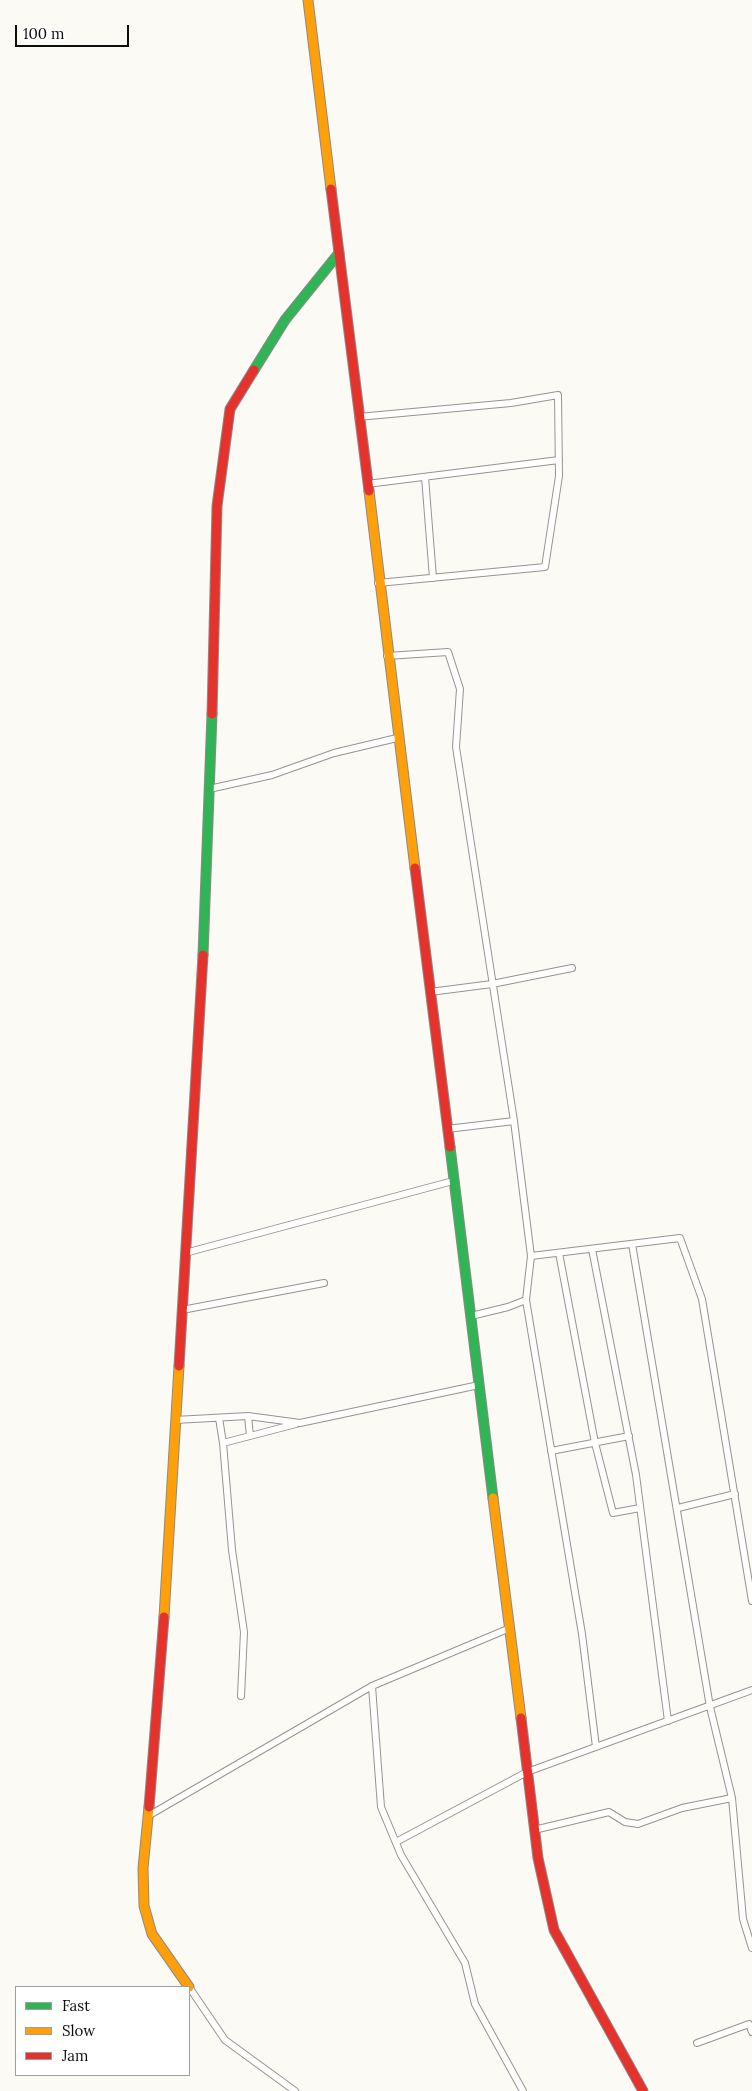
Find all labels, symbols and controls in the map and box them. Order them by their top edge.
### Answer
scale bar [18,15,131,47]
text: 100 m [23,24,64,43]
legend [15,1986,190,2076]
text: Fast [62,1996,90,2015]
text: Slow [62,2021,95,2040]
text: Jam [62,2046,89,2065]

